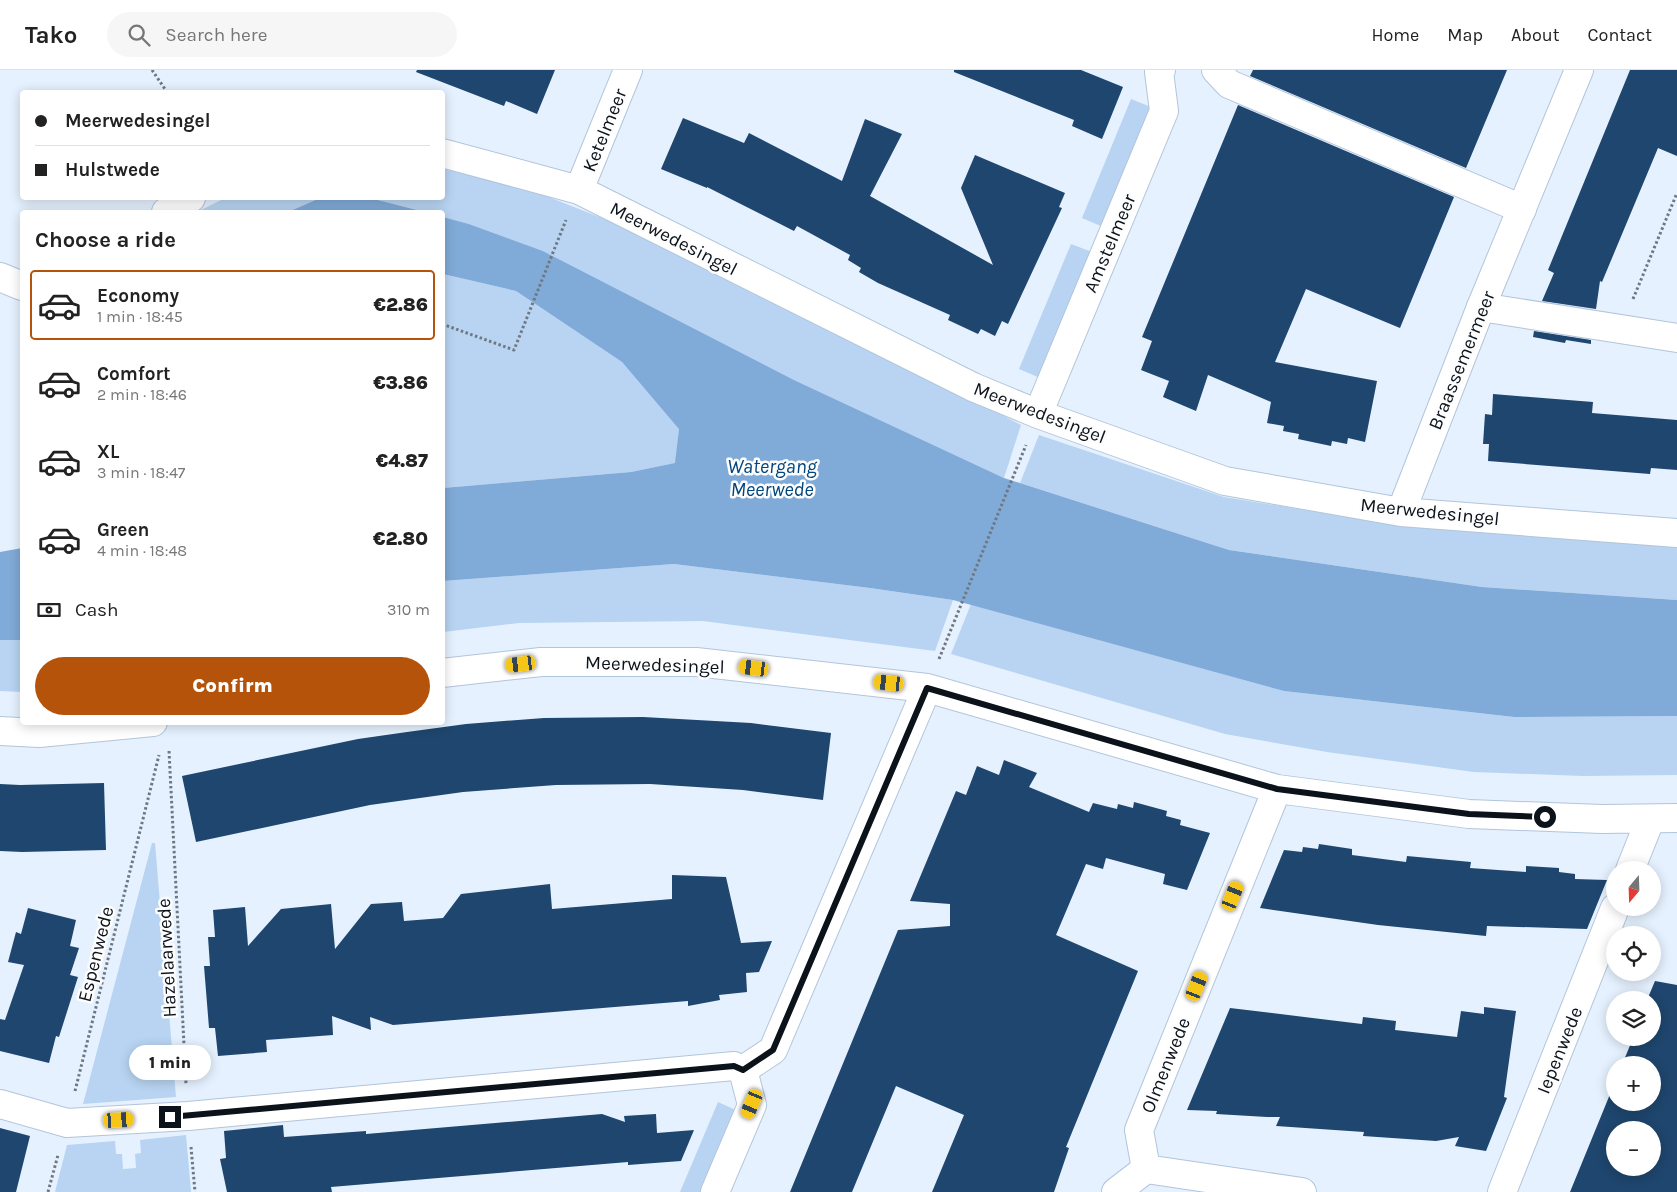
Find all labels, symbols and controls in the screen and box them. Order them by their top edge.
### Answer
search box [107,12,457,57]
text: Tako [25,21,77,49]
icon: search [125,21,153,49]
text: Search here [165,24,268,46]
text: Home [1371,24,1419,46]
text: Map [1447,24,1483,46]
text: About [1511,24,1560,46]
text: Contact [1588,24,1652,46]
street label: Ketelmeer [578,85,632,175]
text: Meerwedesingel [65,110,210,132]
text: Hulstwede [65,159,160,181]
street label: Amstelmeer [1079,191,1141,296]
street label: Meerwedesingel [606,197,741,280]
text: Choose a ride [35,227,176,253]
icon: car [37,283,82,328]
text: Economy [97,285,179,307]
street label: Braassemermeer [1424,288,1500,433]
text: €2.86 [374,294,428,316]
text: 1 min · 18:45 [97,307,183,326]
icon: car [37,361,82,406]
text: Comfort [97,363,171,385]
text: €3.86 [373,372,428,394]
street label: Meerwedesingel [970,378,1109,448]
text: 2 min · 18:46 [97,385,187,404]
icon: car [37,439,82,484]
text: XL [97,441,119,463]
text: €4.87 [376,450,428,472]
water label: Watergang Meerwede [727,455,818,501]
text: 3 min · 18:47 [97,463,185,482]
street label: Meerwedesingel [1359,494,1501,530]
icon: car [37,517,82,562]
text: Green [97,519,149,541]
text: €2.80 [373,528,428,550]
text: 4 min · 18:48 [97,541,187,560]
icon: cash [35,596,63,624]
text: Cash [75,599,119,621]
text: 310 m [387,600,430,619]
street label: Meerwedesingel [585,652,725,678]
car [505,655,536,673]
button: Confirm [35,657,430,715]
car [738,659,769,677]
car [873,674,904,692]
route start [1534,806,1556,828]
north arrow [1606,861,1661,916]
map controls [1606,861,1661,1176]
car [1220,879,1245,913]
street label: Hazelaarwede [153,898,181,1018]
street label: Espenwede [73,904,118,1004]
button: locate [1606,926,1661,981]
car [1184,969,1209,1003]
button: layers [1606,991,1661,1046]
street label: Iepenwede [1533,1004,1587,1097]
street label: Olmenwede [1137,1014,1195,1116]
callout: 1 min [129,1044,211,1080]
text: 1 min [149,1053,191,1072]
button: + [1606,1056,1661,1111]
car [739,1087,764,1121]
route end [159,1106,181,1128]
car [103,1112,134,1128]
button: − [1606,1121,1661,1176]

